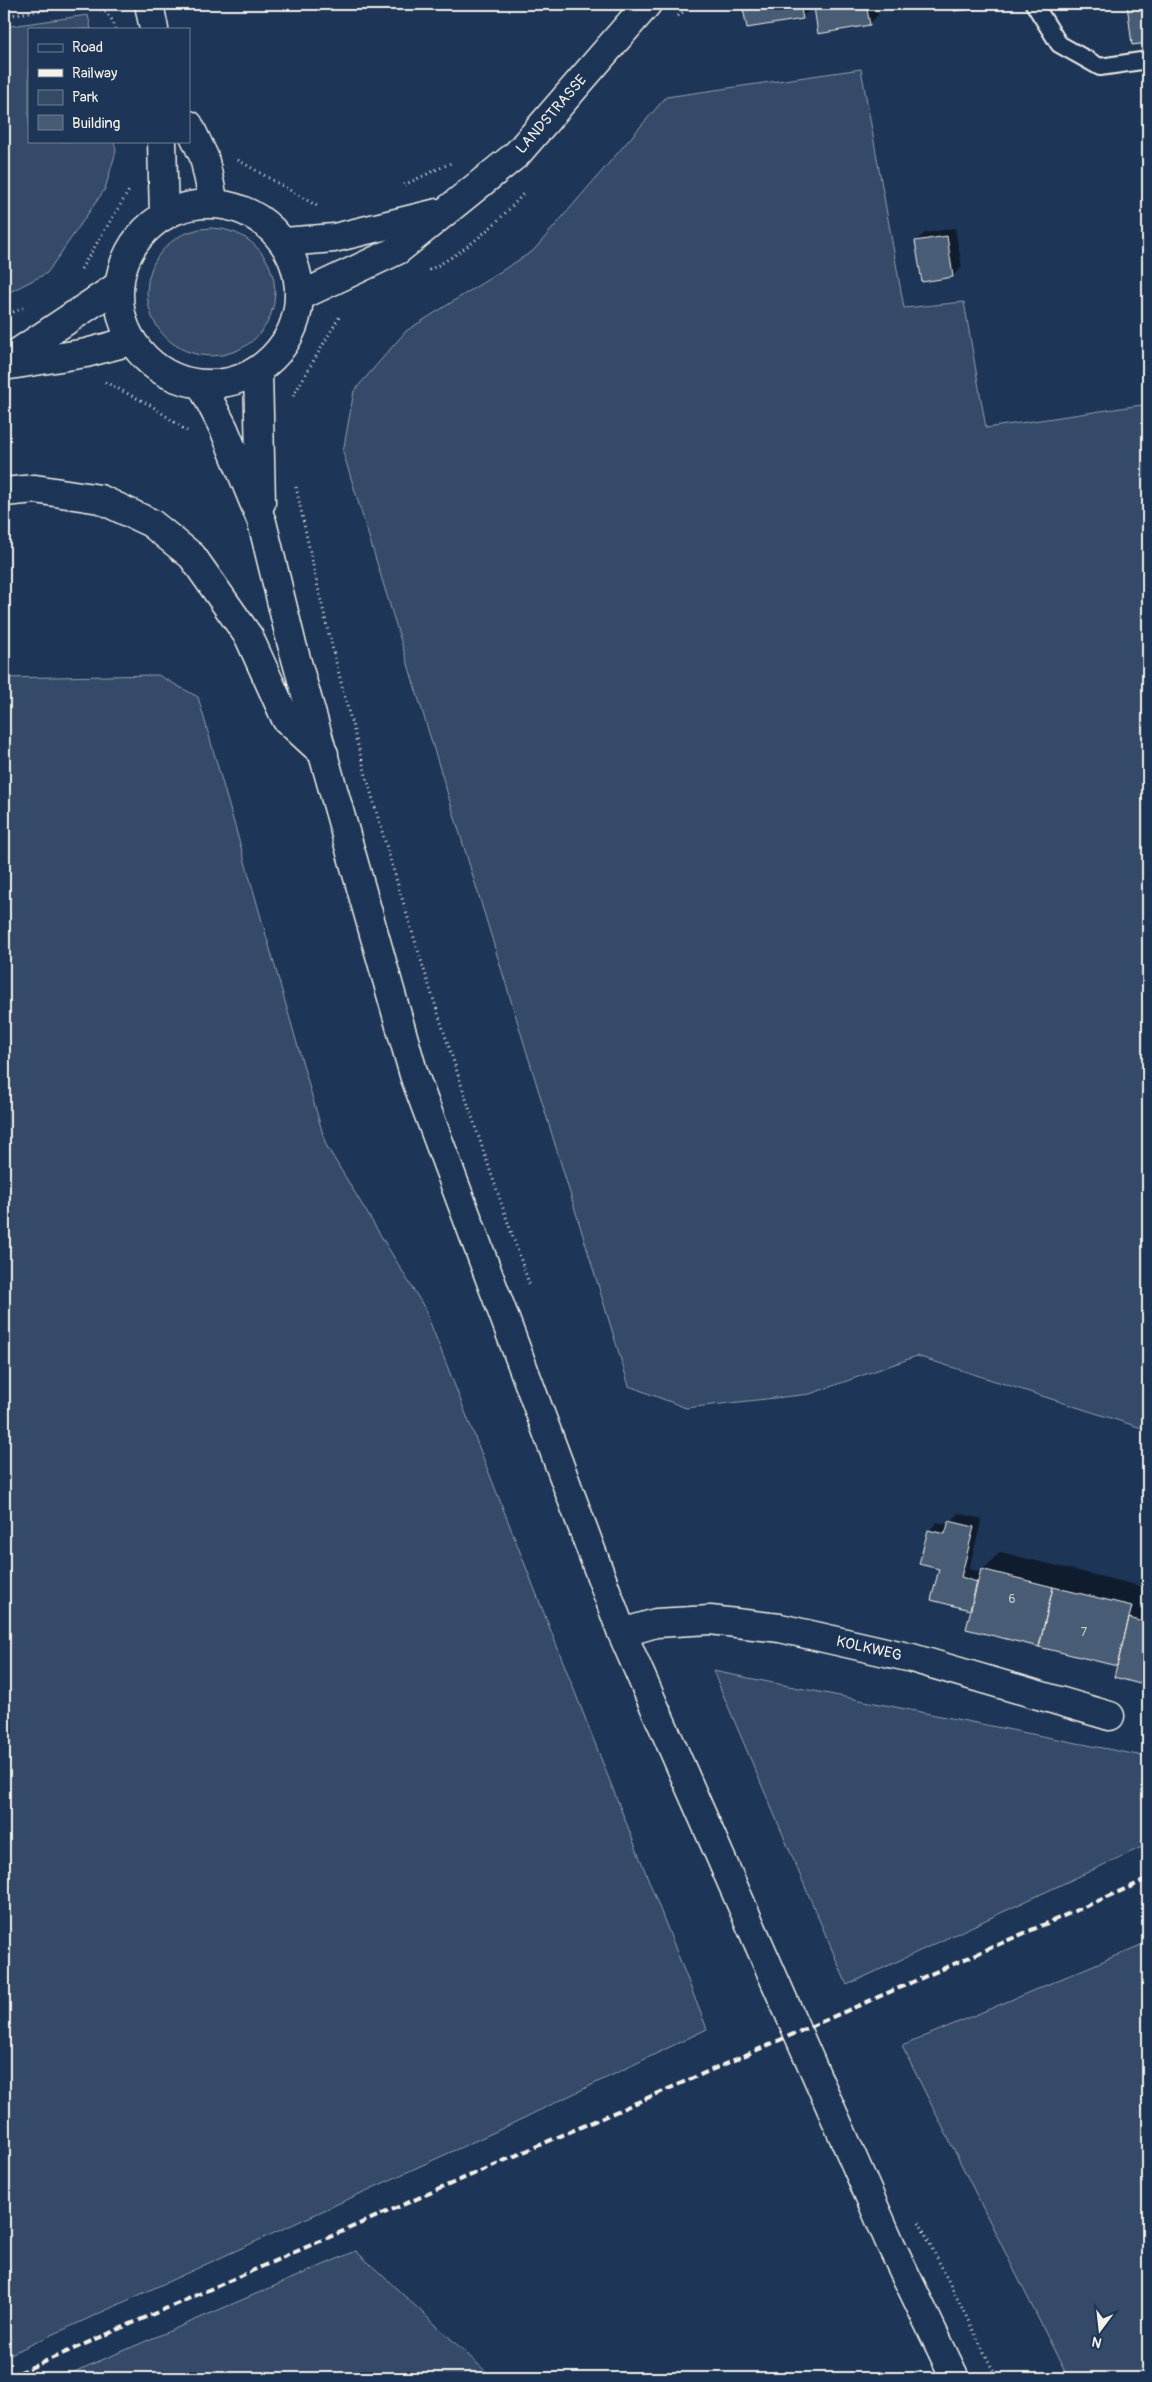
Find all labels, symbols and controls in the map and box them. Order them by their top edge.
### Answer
legend [28,28,190,142]
text: Road [72,38,103,57]
text: Railway [72,64,118,83]
street label: LANDSTRASSE [512,71,591,158]
text: Park [72,88,99,107]
text: Building [72,114,120,133]
house number: 6 [1009,1592,1016,1607]
house number: 7 [1081,1625,1088,1640]
street label: KOLKWEG [834,1632,904,1665]
north arrow [1074,2304,1124,2354]
text: N [1090,2333,1104,2352]

